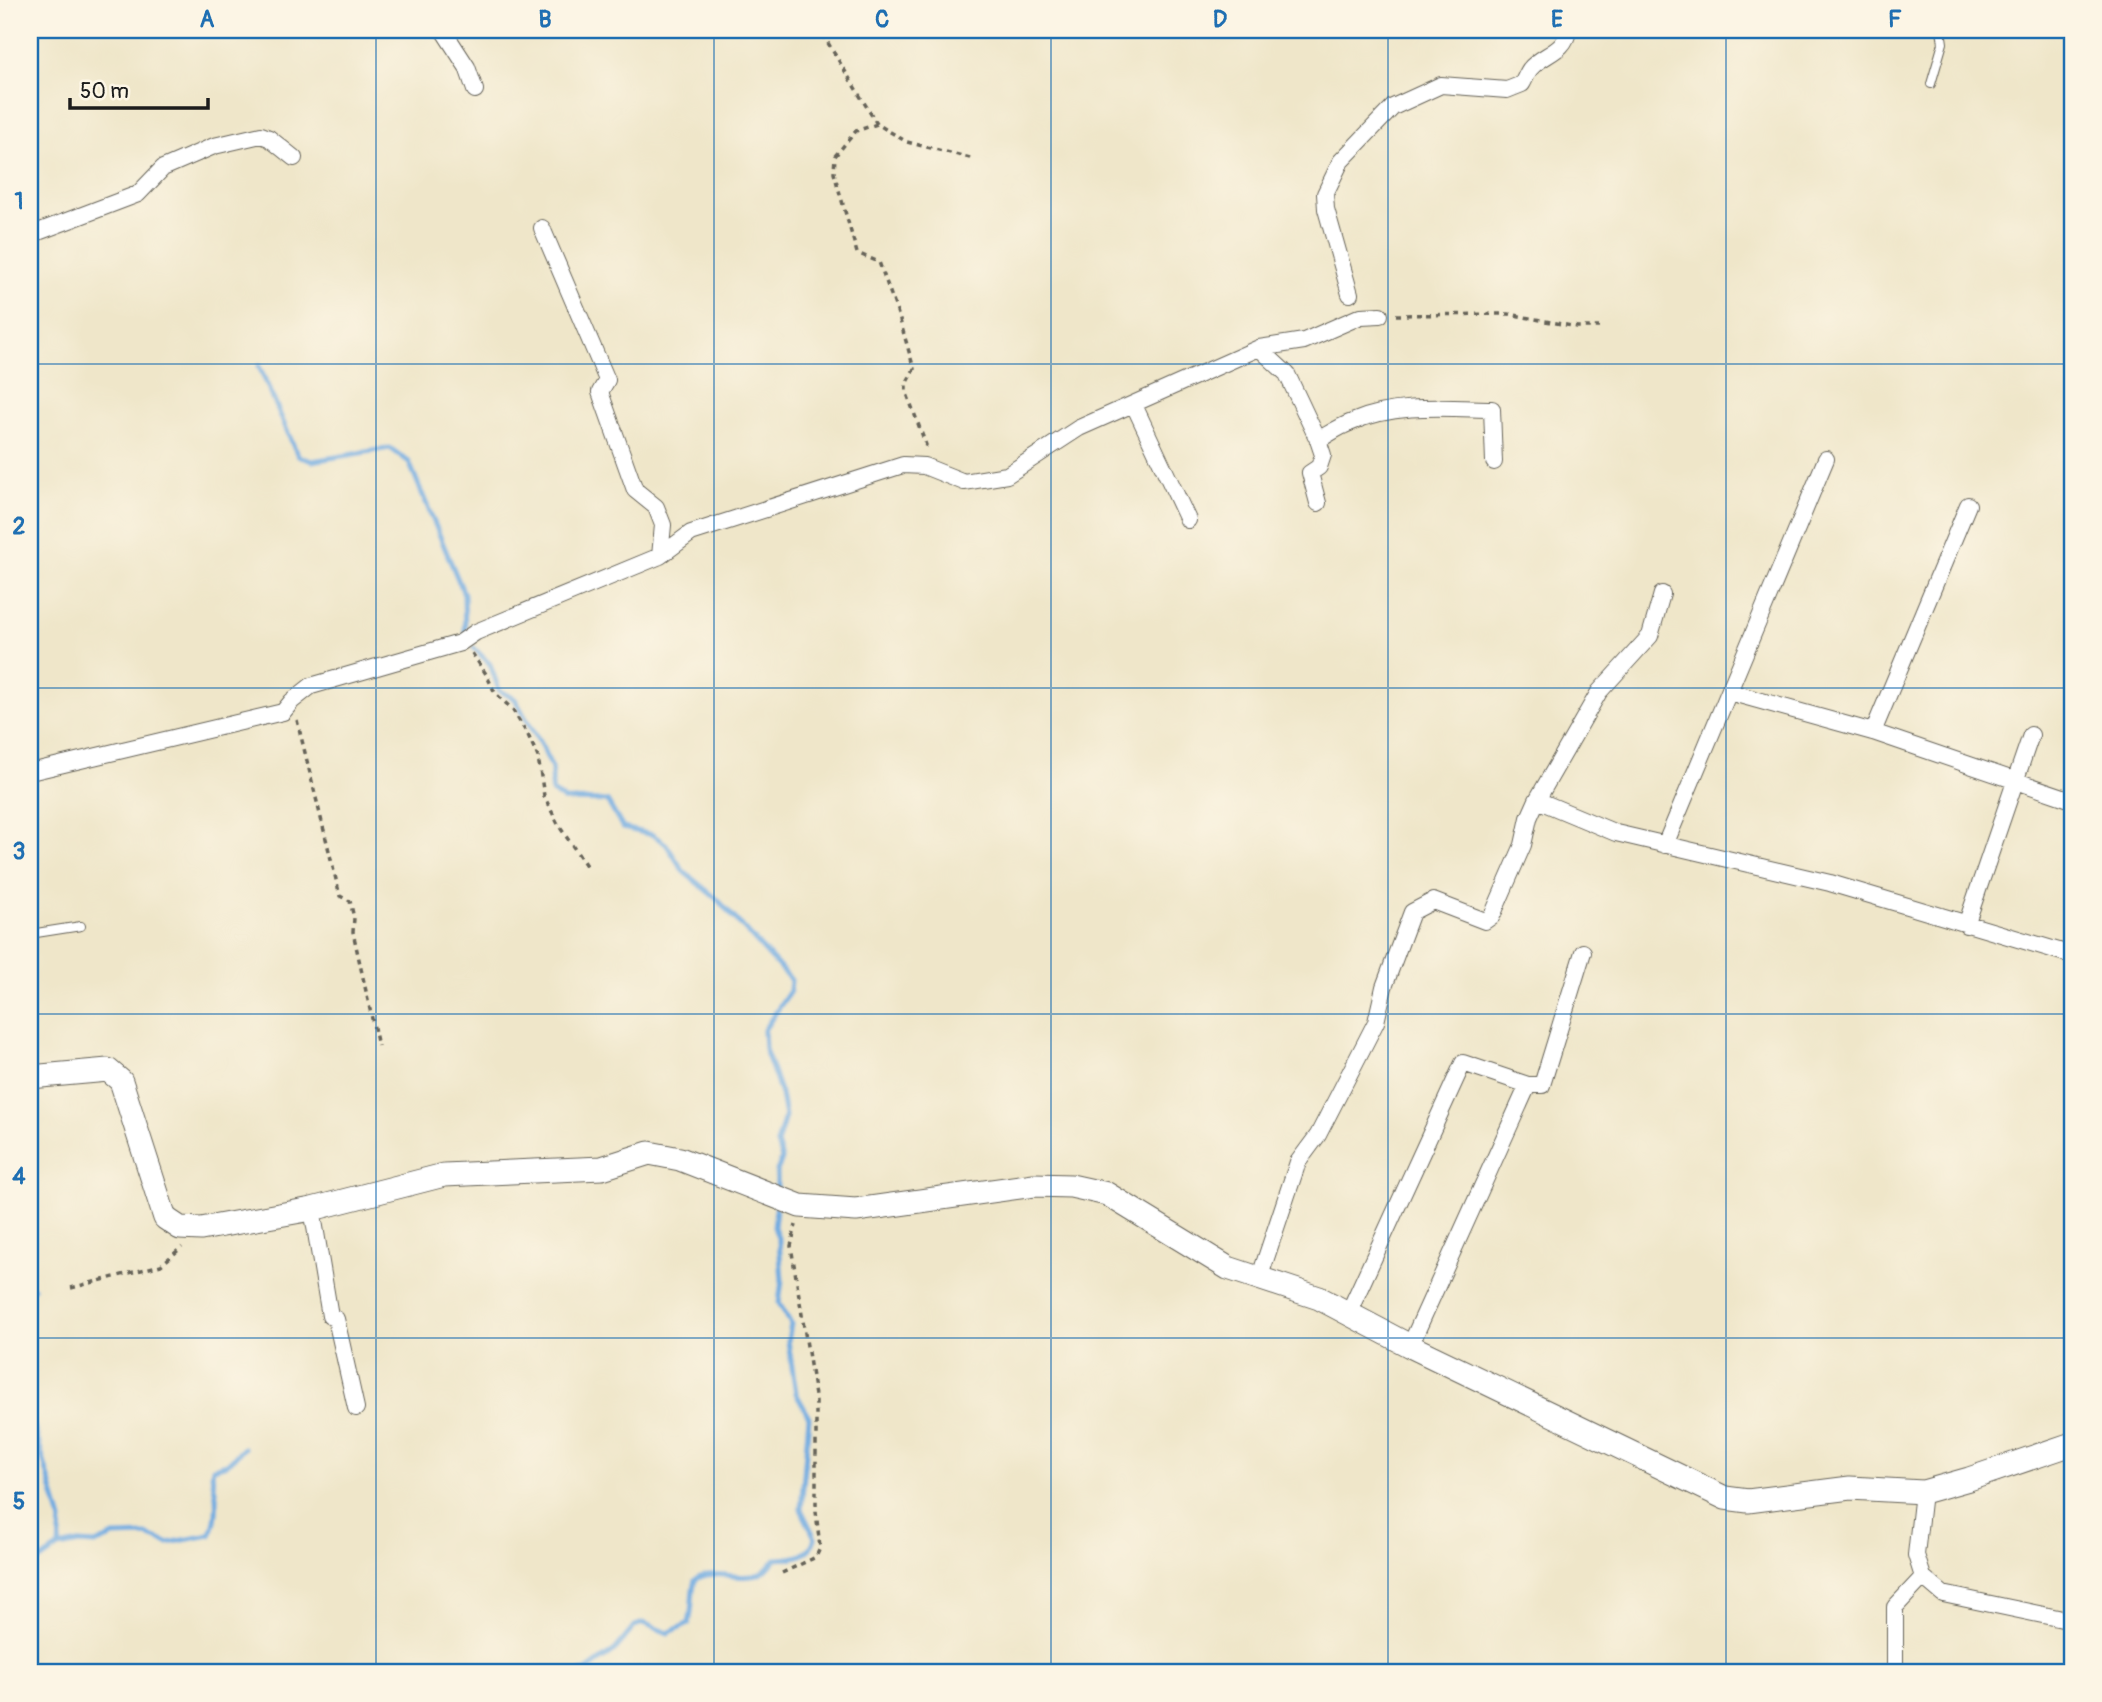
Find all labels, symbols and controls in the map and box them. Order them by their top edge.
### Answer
text: A [200,5,215,34]
text: B [538,5,552,34]
text: C [875,5,889,34]
text: D [1213,5,1227,34]
text: E [1551,5,1563,34]
text: F [1888,5,1902,34]
scale bar [70,66,208,110]
text: 50 m [80,78,129,105]
text: 1 [15,187,24,216]
text: 2 [13,512,26,541]
text: 3 [13,837,25,866]
text: 4 [12,1162,26,1191]
text: 5 [13,1487,25,1516]

